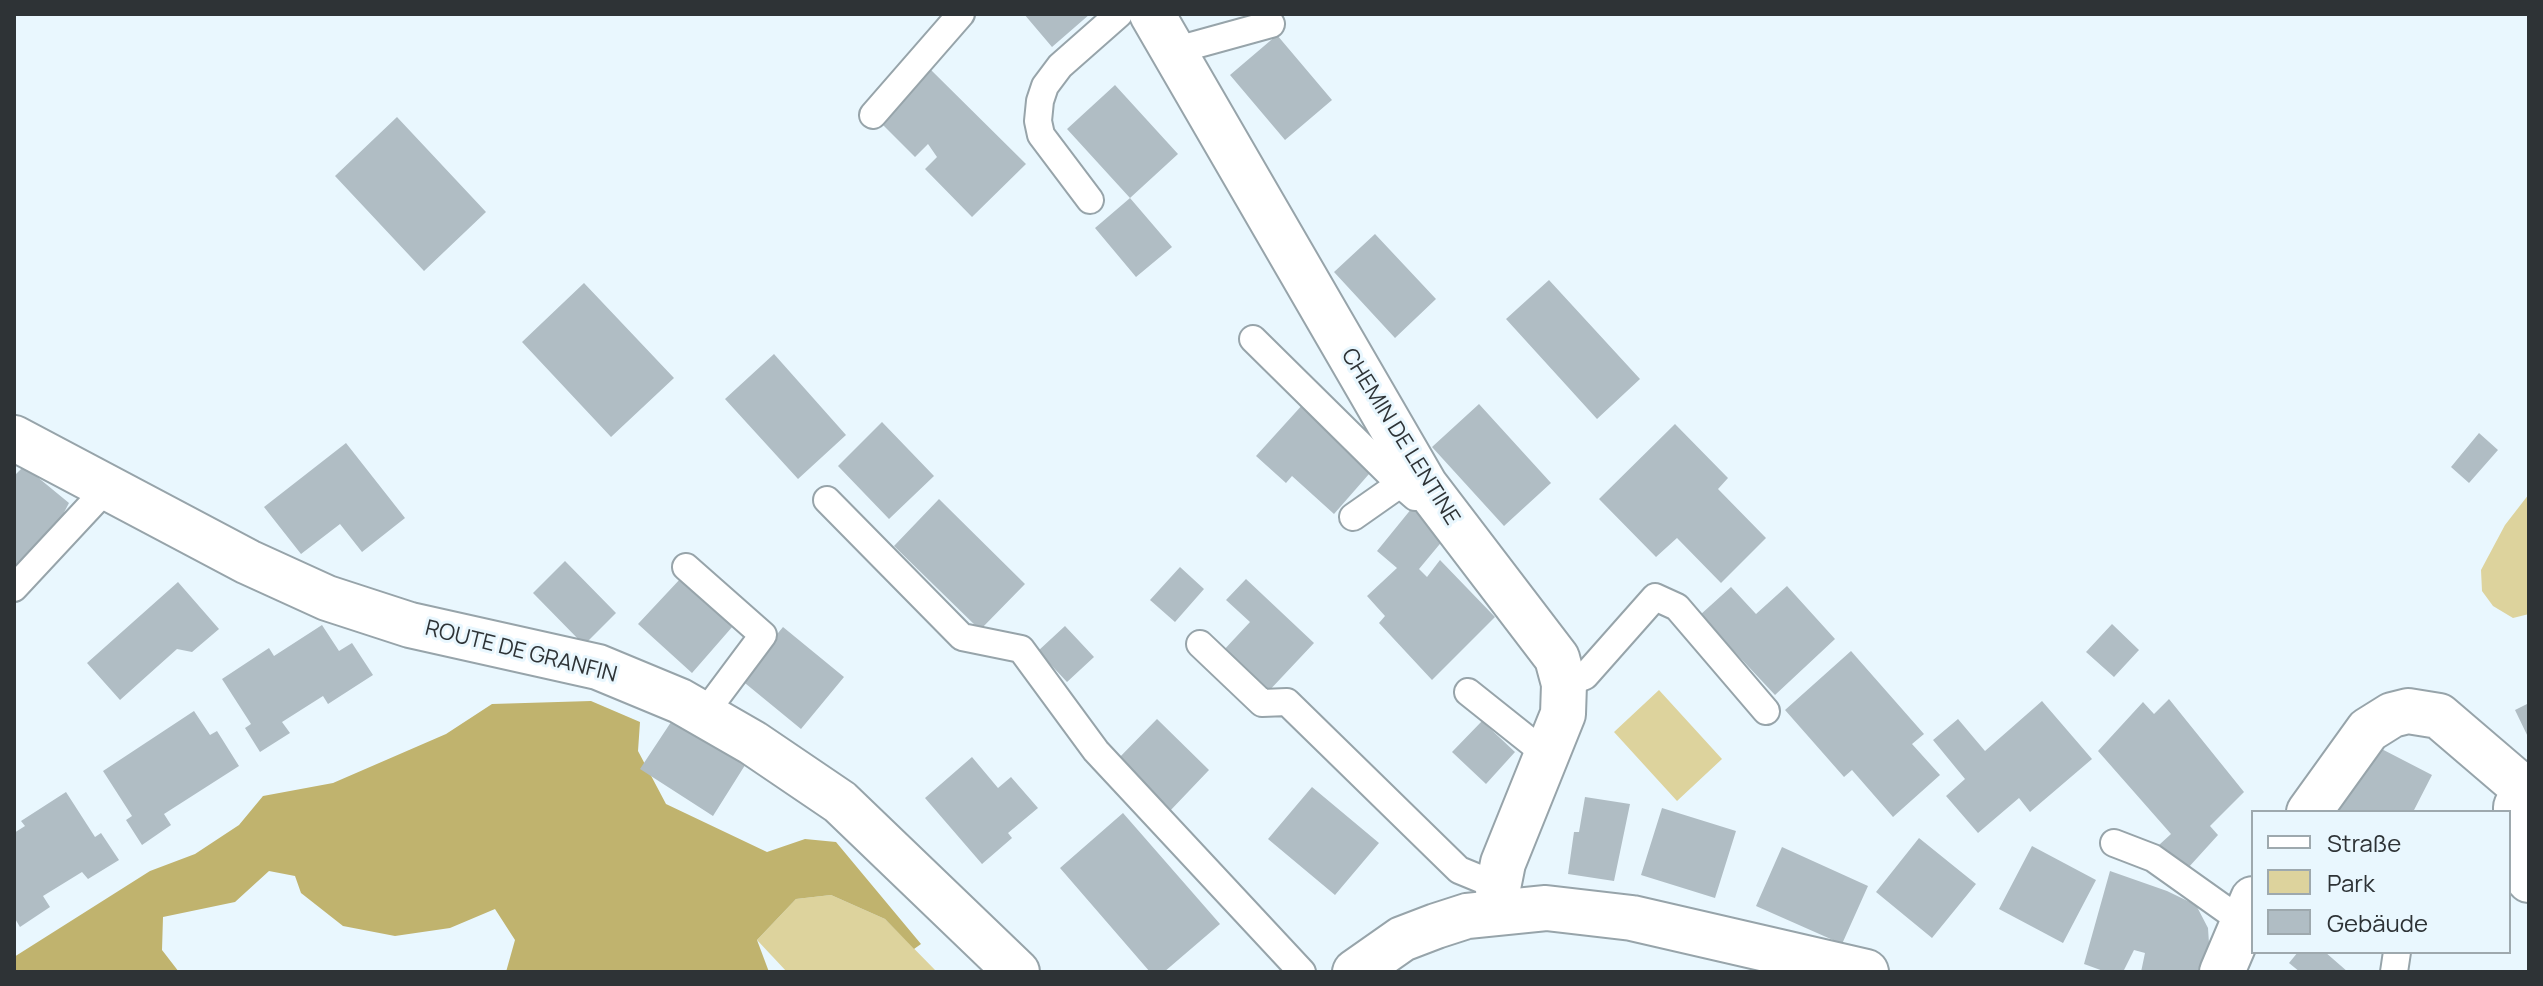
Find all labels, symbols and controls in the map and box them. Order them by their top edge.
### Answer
street label: CHEMIN DE LENTINE [1335,344,1465,530]
street label: ROUTE DE GRANFIN [422,615,620,689]
legend [2251,810,2511,954]
text: Straße [2327,826,2401,859]
text: Park [2327,866,2375,899]
text: Gebäude [2327,906,2428,939]

